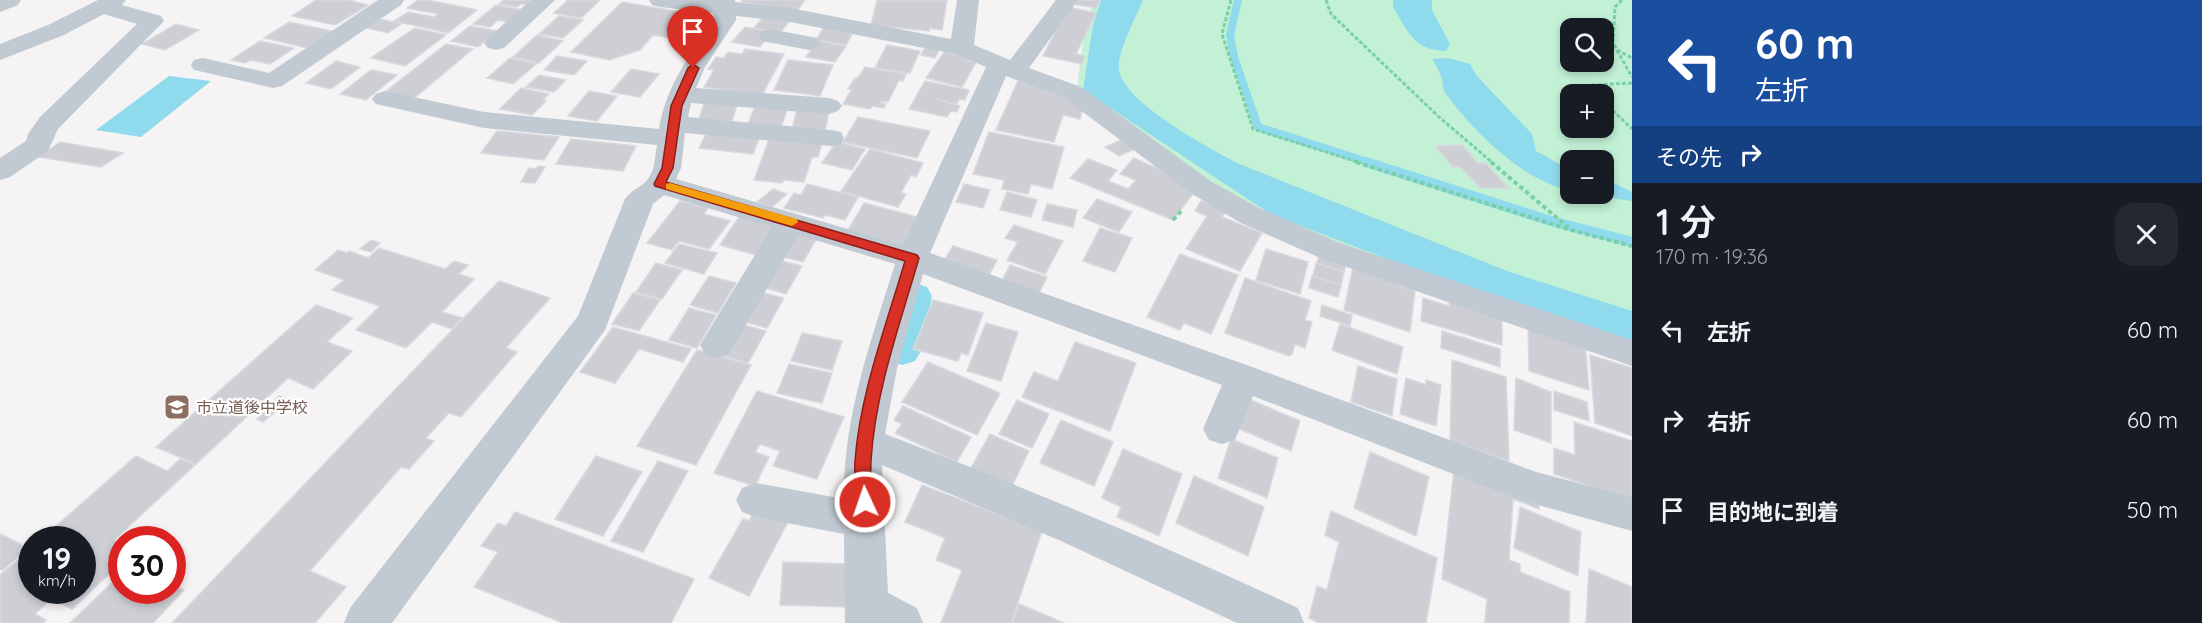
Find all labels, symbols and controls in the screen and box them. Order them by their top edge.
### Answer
pin [667,6,718,68]
icon: arrive [676,15,709,48]
text: 60 m [1755,17,1855,70]
map controls [1560,18,1614,204]
button: search [1560,18,1614,72]
icon: left [1656,24,1734,102]
text: 左折 [1755,73,1809,107]
button: + [1560,84,1614,138]
icon: right [1734,138,1767,171]
text: その先 [1656,143,1722,171]
button: − [1560,150,1614,204]
text: 1 分 [1656,199,1716,244]
button: close [2115,203,2178,266]
text: 170 m · 19:36 [1656,244,1768,269]
icon: left [1656,314,1689,347]
text: 60 m [2127,316,2178,344]
text: 左折 [1707,318,1751,346]
school or university icon: 市立道後中学校 [162,392,192,422]
place label: 市立道後中学校 [196,397,308,417]
icon: right [1656,404,1689,437]
text: 60 m [2127,406,2178,434]
text: 右折 [1707,408,1751,436]
position arrow [833,470,897,534]
icon: arrive [1656,494,1689,527]
text: 50 m [2127,496,2178,524]
text: 目的地に到着 [1707,498,1839,526]
speed limit sign: 30 [108,526,186,604]
text: 19 [43,539,71,577]
text: km/h [38,571,76,590]

